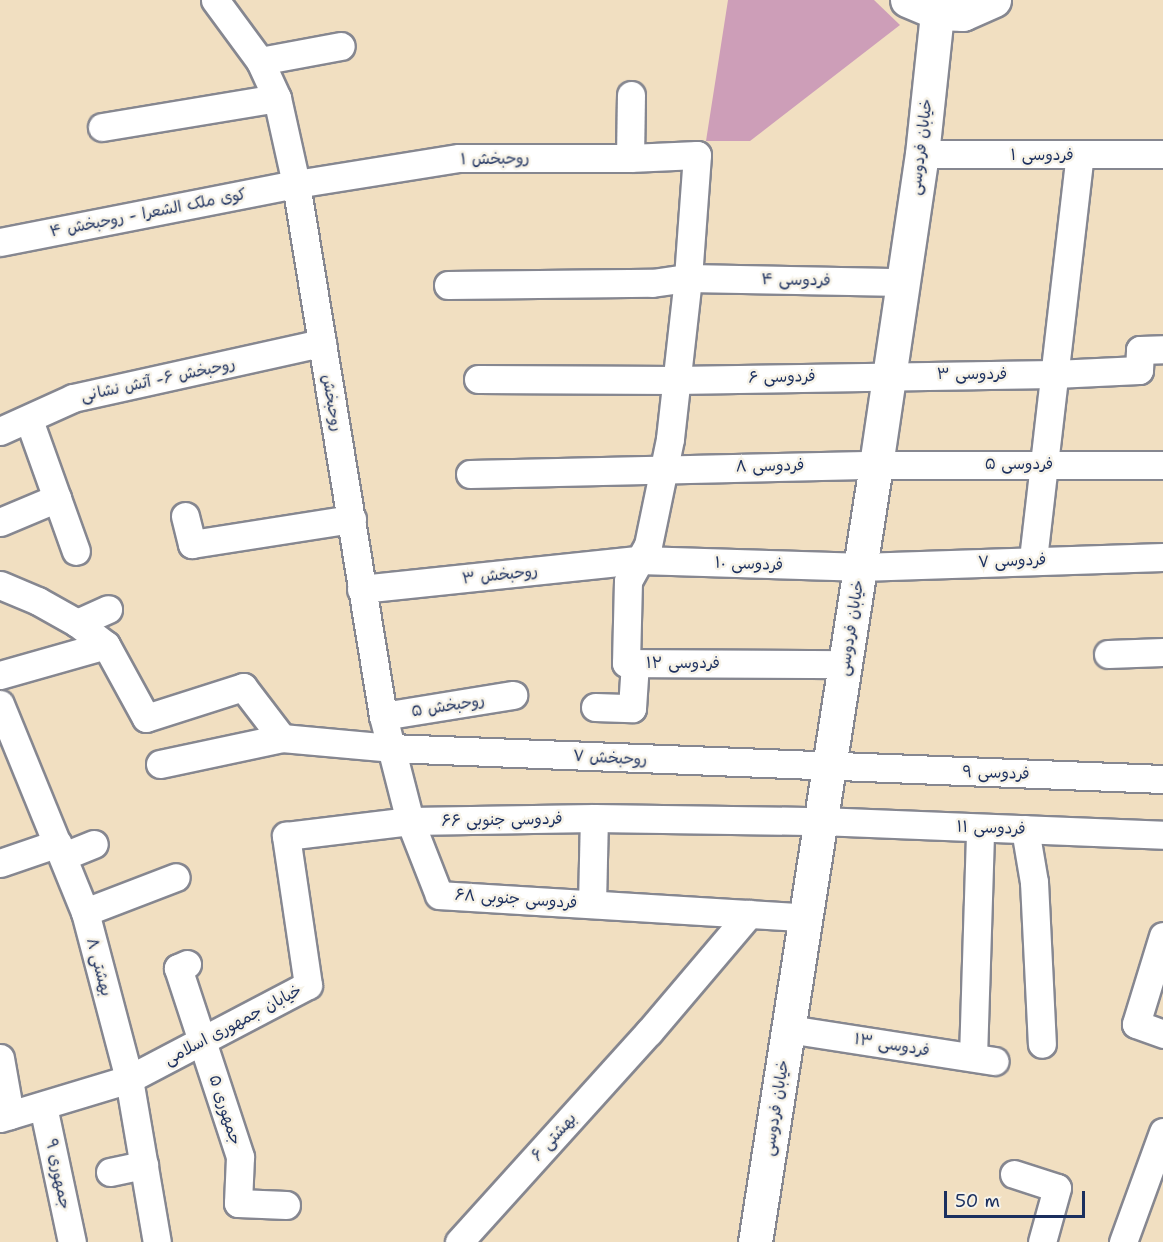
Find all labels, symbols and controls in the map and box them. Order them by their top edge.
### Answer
street label: خیابان فردوسی [906,98,936,196]
street label: فردوسی ۱ [1010,145,1074,165]
street label: روحبخش ۱ [460,149,530,169]
street label: کوی ملک الشعرا - روحبخش ۴ [48,185,248,241]
street label: فردوسی ۴ [761,270,831,290]
street label: روحبخش ۶- آتش نشانی [79,354,237,406]
street label: فردوسی ۳ [937,364,1007,384]
street label: فردوسی ۶ [748,367,816,387]
street label: روحبخش [318,373,346,433]
street label: فردوسی ۵ [985,454,1053,474]
street label: فردوسی ۸ [736,456,804,476]
street label: فردوسی ۷ [977,550,1047,572]
street label: فردوسی ۱۰ [715,553,783,575]
street label: روحبخش ۳ [461,561,539,589]
street label: خیابان فردوسی [834,579,868,677]
street label: فردوسی ۱۲ [646,653,720,673]
street label: روحبخش ۵ [410,691,486,721]
street label: روحبخش ۷ [572,746,648,770]
street label: فردوسی ۹ [962,762,1030,784]
street label: فردوسی جنوبی ۶۶ [441,809,563,831]
street label: فردوسی ۱۱ [956,817,1026,839]
street label: فردوسی جنوبی ۶۸ [454,885,578,913]
street label: بهشتی ۸ [82,936,116,998]
street label: خیابان جمهوری اسلامی [161,981,305,1069]
street label: فردوسی ۱۳ [853,1030,931,1060]
street label: خیابان فردوسی [759,1059,793,1157]
street label: جمهوری ۵ [205,1073,245,1147]
street label: بهشتی ۶ [527,1109,581,1165]
street label: جمهوری ۹ [41,1137,75,1211]
scale bar [947,1179,1088,1217]
text: 50 m [955,1189,1000,1213]

